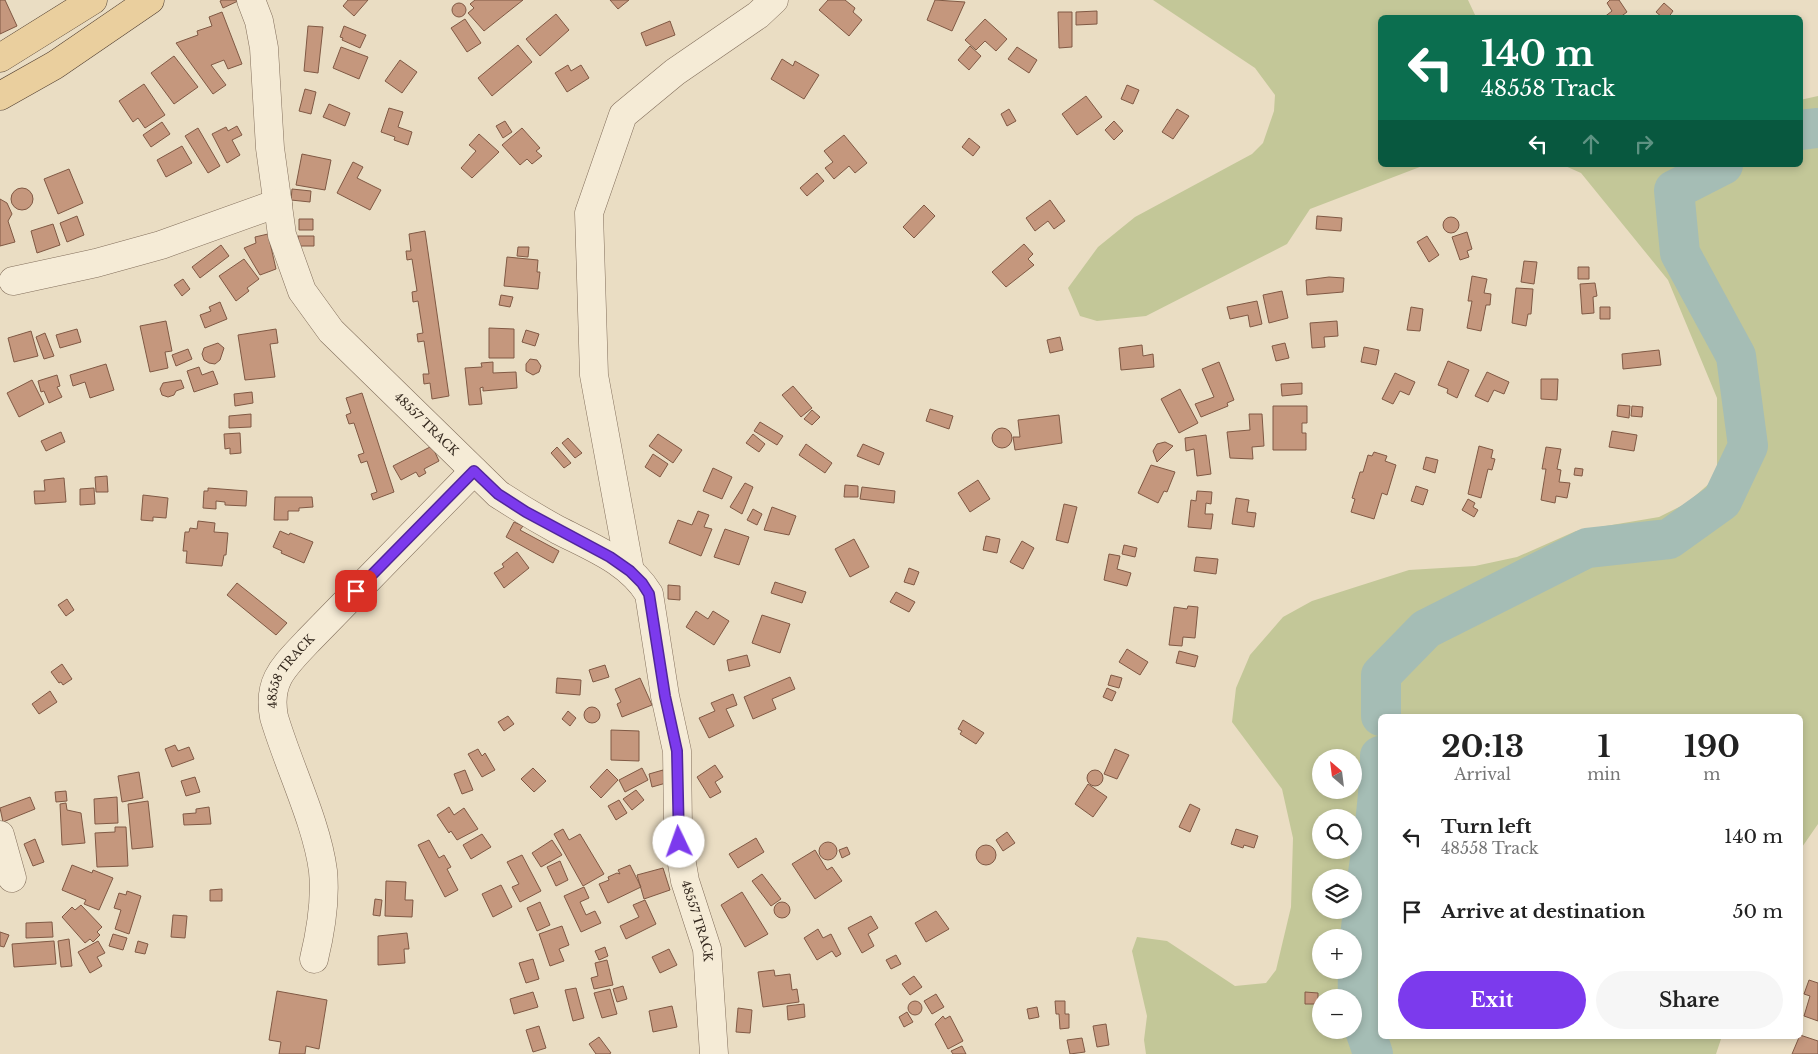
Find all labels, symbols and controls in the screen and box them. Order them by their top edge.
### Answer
text: 140 m [1481,32,1594,75]
icon: left [1398,35,1463,100]
text: 48558 Track [1481,75,1615,102]
icon: left [1524,130,1552,158]
icon: ahead [1577,130,1605,158]
icon: right [1630,130,1658,158]
street label: 48557 TRACK [391,389,462,459]
pin [335,570,377,612]
icon: arrive [342,577,370,605]
street label: 48558 TRACK [264,630,318,709]
text: 20:13 [1441,728,1524,765]
text: 1 [1597,728,1611,765]
text: 190 [1684,728,1740,765]
north arrow [1312,749,1362,799]
map controls [1312,749,1362,1039]
text: Arrival [1454,764,1511,784]
text: min [1587,764,1621,784]
text: m [1703,764,1720,784]
button: search [1312,809,1362,859]
position arrow [652,815,704,867]
text: Turn left [1441,815,1532,838]
icon: left [1398,823,1426,851]
text: 140 m [1724,825,1783,848]
text: 48558 Track [1441,838,1539,858]
button: layers [1312,869,1362,919]
street label: 48557 TRACK [678,878,716,963]
icon: arrive [1398,898,1426,926]
text: Arrive at destination [1441,900,1645,923]
text: 50 m [1733,900,1783,923]
button: + [1312,929,1362,979]
button: Exit [1398,971,1586,1029]
button: Share [1596,971,1783,1029]
button: − [1312,989,1362,1039]

